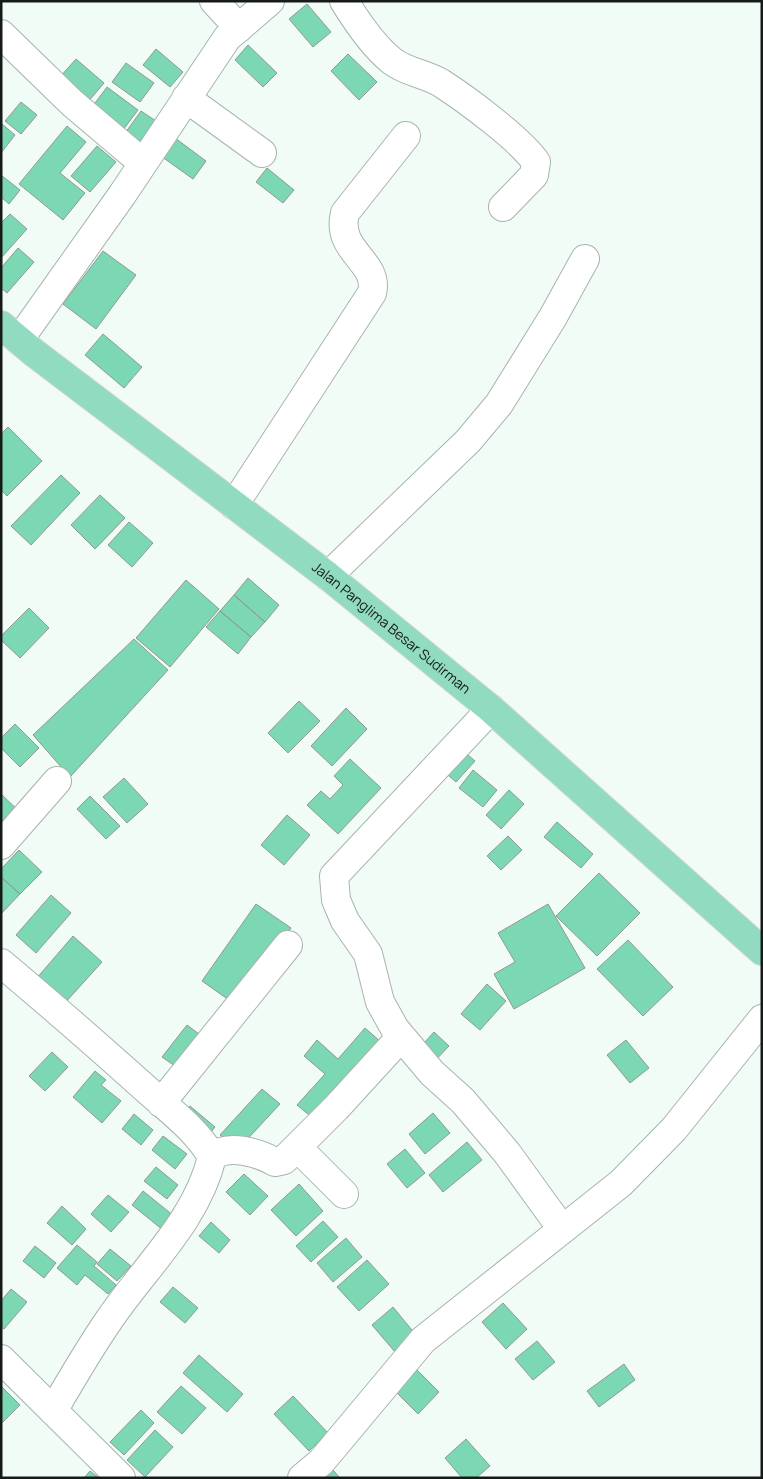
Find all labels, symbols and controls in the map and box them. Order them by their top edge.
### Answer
street label: Jalan Panglima Besar Sudirman [308,557,475,698]

